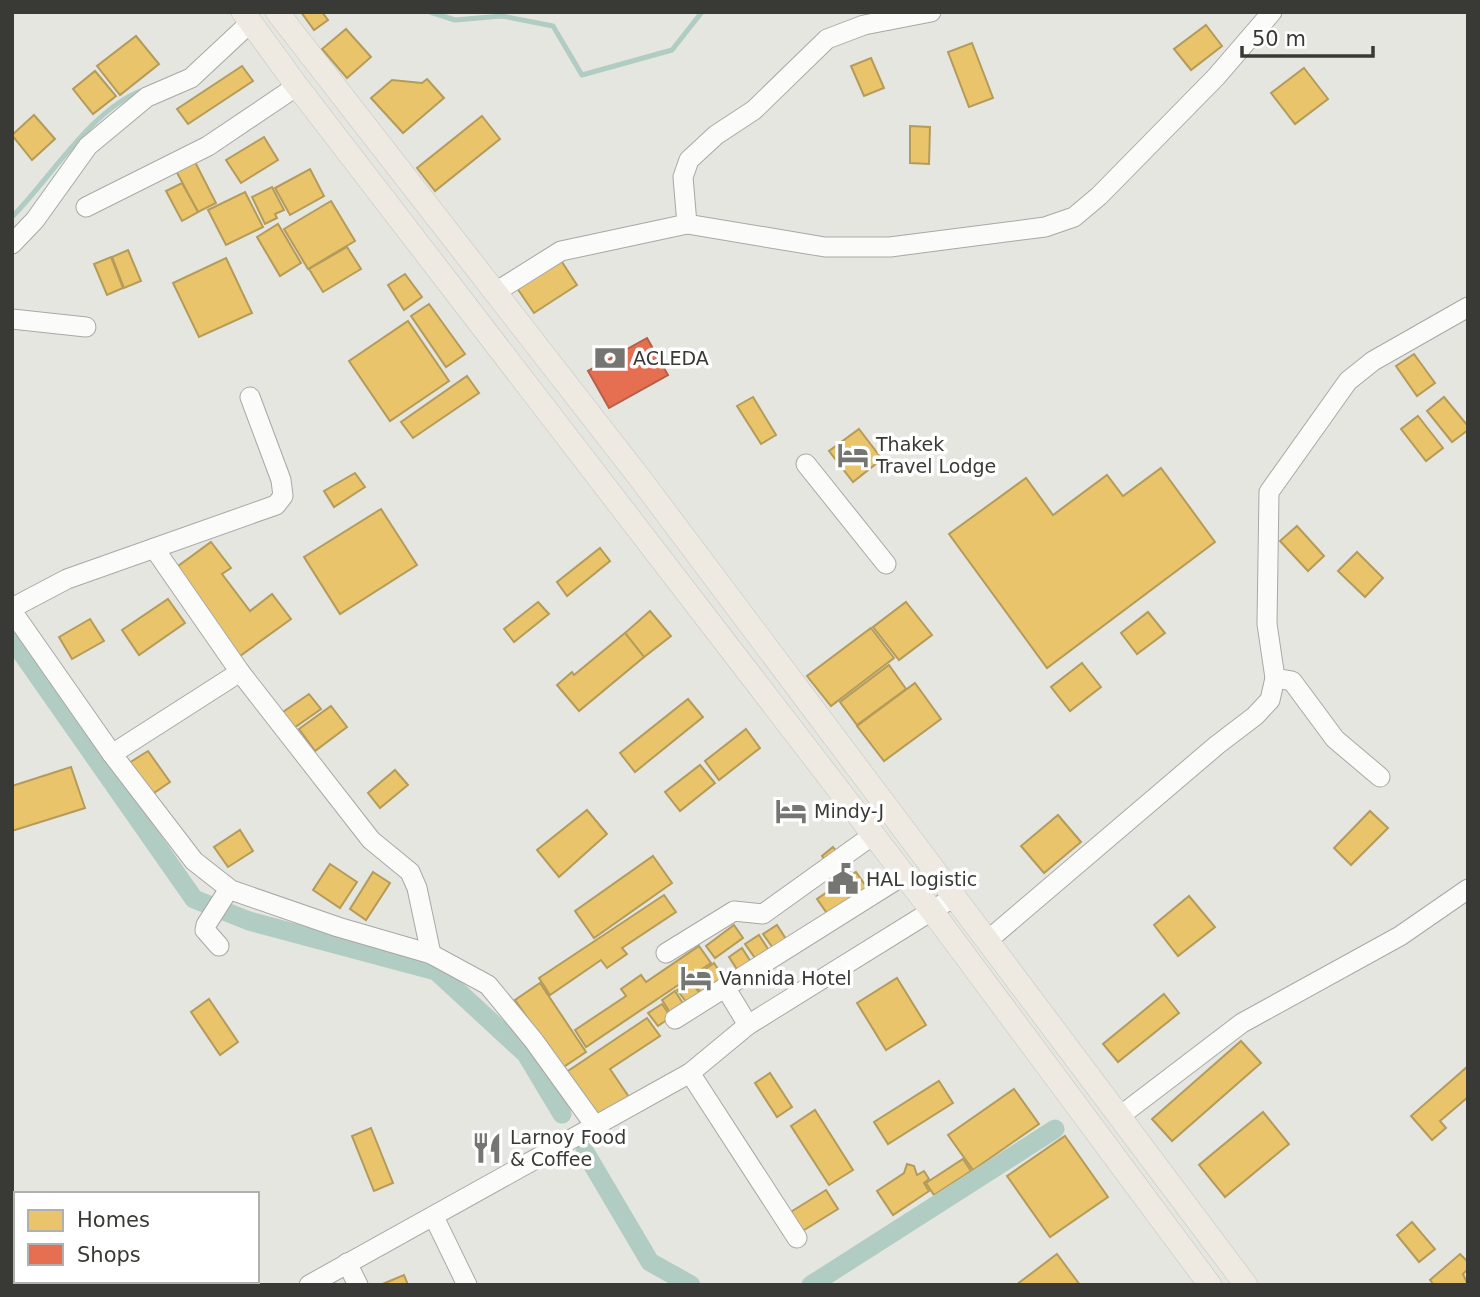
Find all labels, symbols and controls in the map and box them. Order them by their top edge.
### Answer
scale bar [1242,14,1373,58]
text: 50 m [1252,27,1306,51]
bank icon: ACLEDA [593,341,627,375]
place label: ACLEDA [633,347,709,369]
place label: Thakek Travel Lodge [875,433,996,477]
hotel icon: Thakek Travel Lodge [836,438,870,472]
hotel icon: Mindy-J [774,794,808,828]
place label: Mindy-J [814,800,884,822]
public building icon: HAL logistic [826,862,860,896]
place label: HAL logistic [866,868,977,890]
hotel icon: Vannida Hotel [679,961,713,995]
place label: Vannida Hotel [719,967,852,989]
place label: Larnoy Food & Coffee [510,1126,626,1170]
restaurant icon: Larnoy Food & Coffee [470,1131,504,1165]
legend [14,1192,259,1283]
text: Homes [77,1208,150,1232]
text: Shops [77,1243,141,1267]

